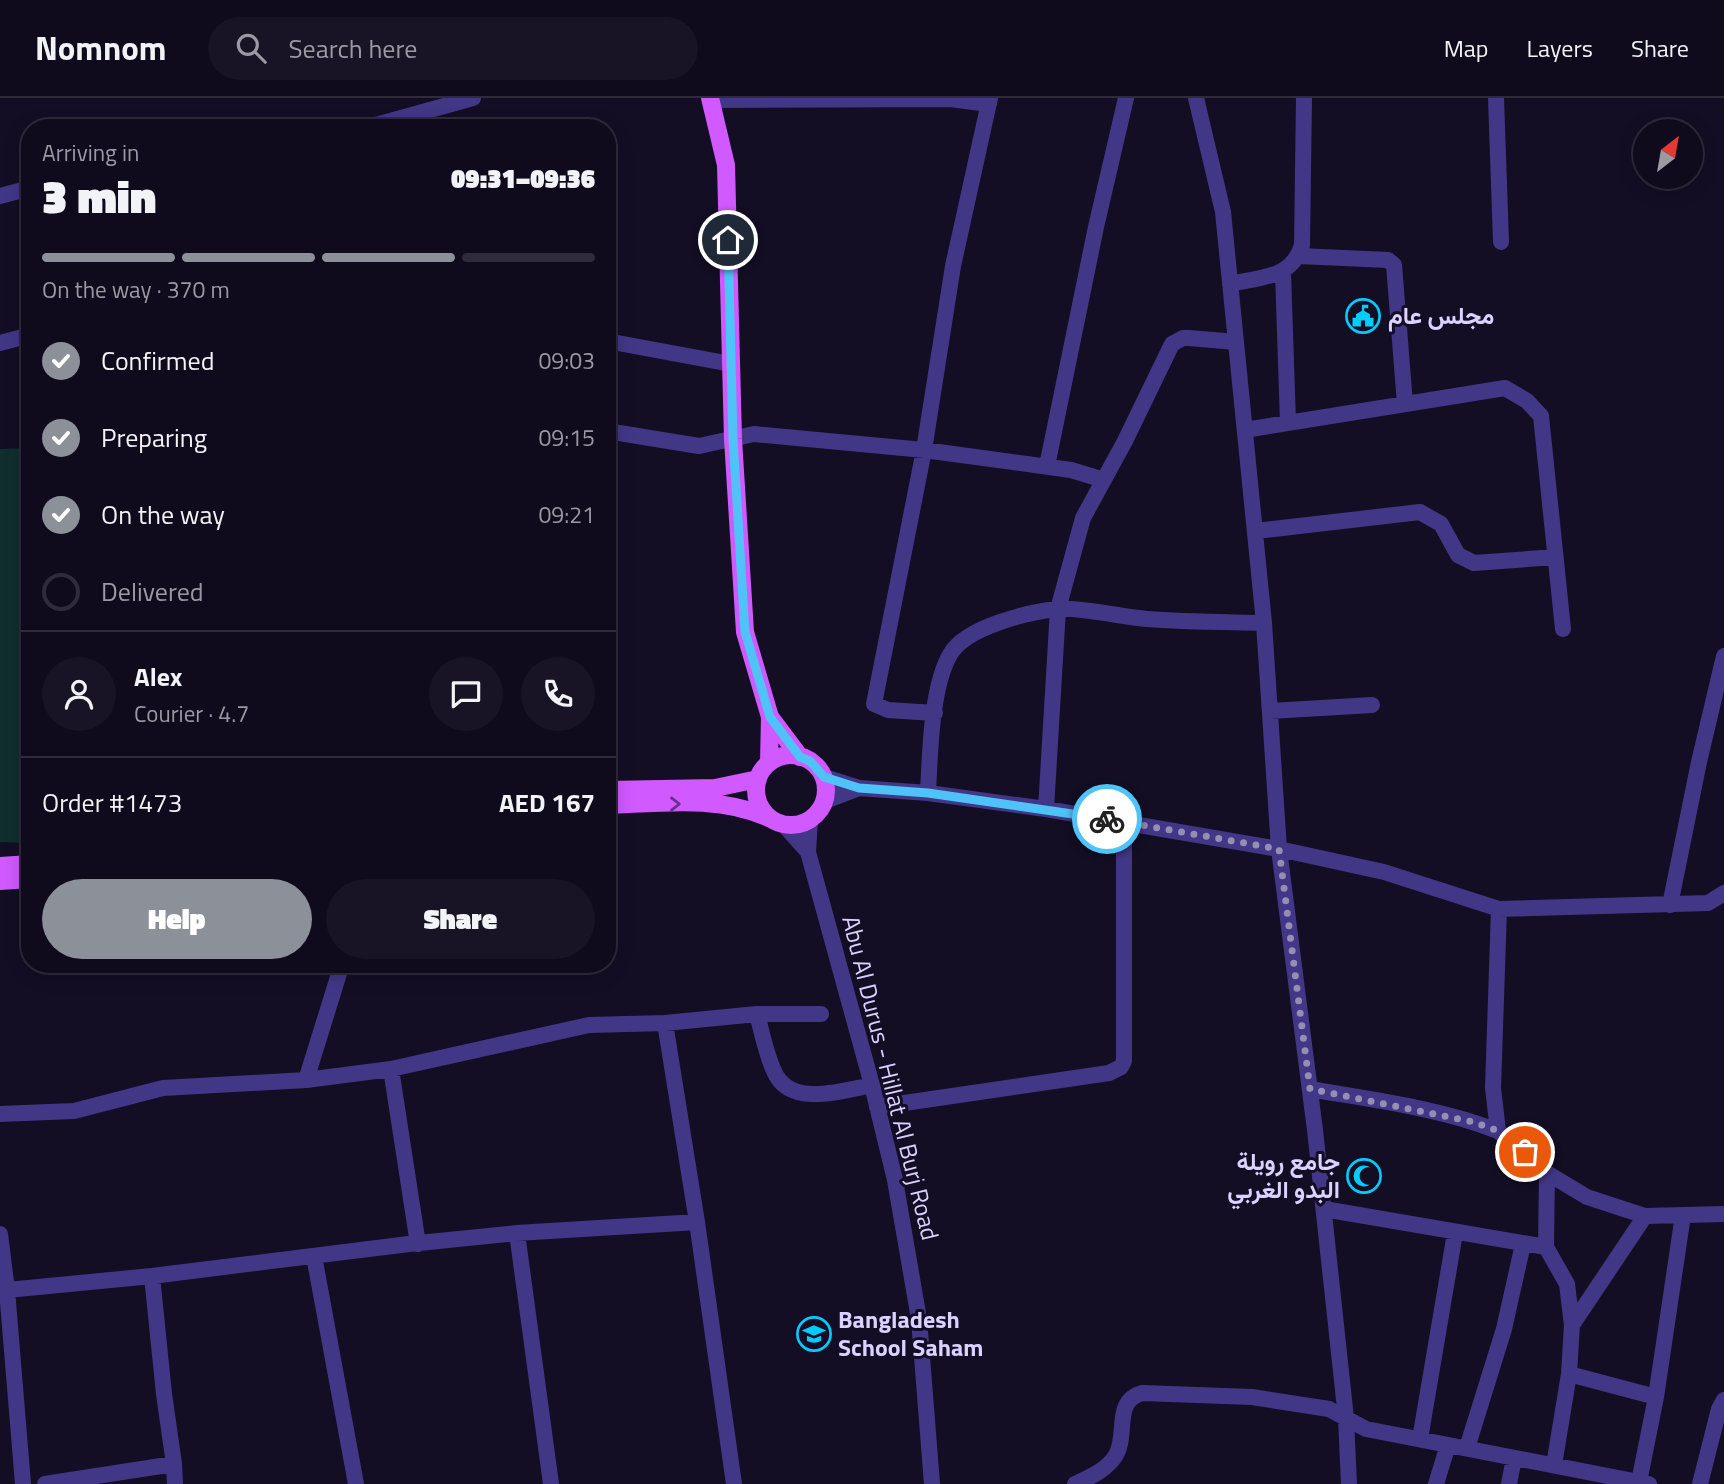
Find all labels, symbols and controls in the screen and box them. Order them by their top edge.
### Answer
search box [208,17,698,80]
text: Nomnom [35,23,166,73]
icon: search [232,29,270,67]
text: Search here [288,29,417,68]
text: Map [1444,30,1489,66]
text: Layers [1527,30,1593,66]
text: Share [1631,30,1689,66]
north arrow [1633,119,1703,189]
map controls [1633,119,1703,189]
text: Arriving in [42,135,139,170]
text: 09:31–09:36 [451,159,595,198]
text: 3 min [42,161,156,231]
pin [698,210,758,270]
icon: home [709,221,747,259]
text: On the way · 370 m [42,272,230,307]
public building icon: مجلس عام [1344,297,1382,335]
place label: مجلس عام [1388,297,1494,333]
text: Confirmed [101,341,215,380]
icon: check [42,342,80,380]
text: 09:03 [538,343,595,378]
text: Preparing [101,418,207,457]
icon: check [42,419,80,457]
text: 09:15 [538,420,595,455]
text: On the way [101,495,225,534]
icon: check [42,496,80,534]
text: 09:21 [538,497,595,532]
text: Delivered [101,572,204,611]
button: person [42,657,116,731]
text: Alex [134,657,182,696]
button: chat [429,657,503,731]
button: phone [521,657,595,731]
text: Courier · 4.7 [134,696,249,731]
text: Order #1473 [42,783,182,822]
text: AED 167 [499,783,595,822]
courier [1072,784,1142,854]
one-way arrow [671,796,681,812]
icon: bike [1088,800,1126,838]
button: Help [42,879,312,959]
button: Share [326,879,595,959]
street label: Abu Al Durus - Hillat Al Burj Road [833,912,949,1244]
pin [1495,1122,1555,1182]
icon: bag [1506,1133,1544,1171]
place label: جامع رويلة البدو الغربي [1227,1143,1340,1210]
mosque icon: جامع رويلة البدو الغربي [1345,1157,1383,1195]
place label: Bangladesh School Saham [838,1301,983,1365]
school or university icon: Bangladesh School Saham [795,1315,833,1353]

